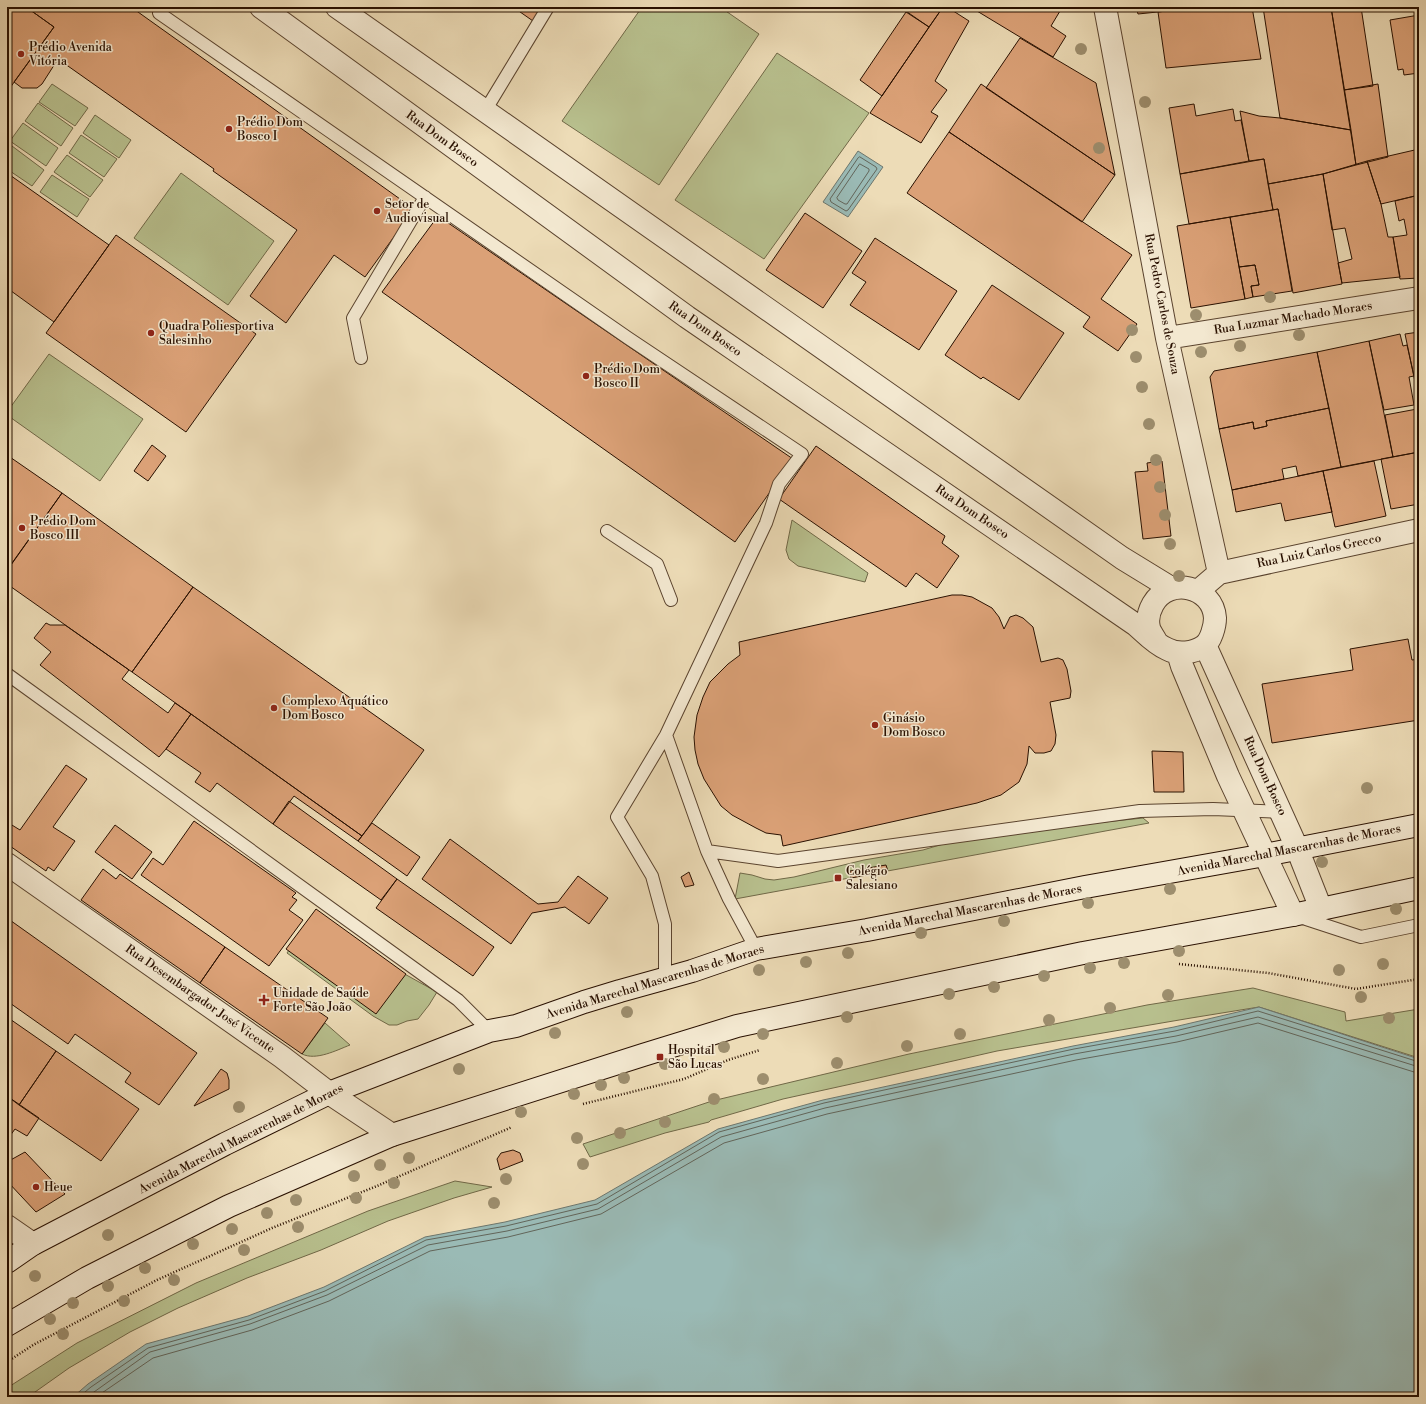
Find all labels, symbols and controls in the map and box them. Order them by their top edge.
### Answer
place label: Prédio Avenida Vitória [28,40,113,69]
marker: Prédio Avenida Vitória [16,49,26,59]
street label: Rua Dom Bosco [403,108,481,170]
place label: Prédio Dom Bosco I [236,115,303,144]
marker: Prédio Dom Bosco I [224,124,234,134]
place label: Setor de Audiovisual [384,197,449,226]
marker: Setor de Audiovisual [372,206,382,216]
street label: Rua Pedro Carlos de Souza [1141,232,1183,377]
street label: Rua Dom Bosco [665,298,745,360]
street label: Rua Luzmar Machado Moraes [1213,298,1373,338]
place label: Quadra Poliesportiva Salesinho [159,319,275,348]
marker: Quadra Poliesportiva Salesinho [146,328,156,338]
place label: Prédio Dom Bosco II [593,362,660,391]
marker: Prédio Dom Bosco II [581,371,591,381]
street label: Rua Dom Bosco [932,482,1012,542]
place label: Prédio Dom Bosco III [29,514,96,543]
marker: Prédio Dom Bosco III [17,523,27,533]
street label: Rua Luiz Carlos Grecco [1255,530,1383,572]
place label: Complexo Aquático Dom Bosco [282,694,389,723]
marker: Complexo Aquático Dom Bosco [269,703,279,713]
place label: Ginásio Dom Bosco [883,711,946,740]
marker: Ginásio Dom Bosco [870,720,880,730]
street label: Rua Dom Bosco [1240,734,1290,818]
street label: Avenida Marechal Mascarenhas de Moraes [1175,821,1402,879]
place label: Colégio Salesiano [846,864,898,893]
marker: Colégio Salesiano [833,873,843,883]
street label: Avenida Marechal Mascarenhas de Moraes [856,881,1083,939]
street label: Rua Desembargador José Vicente [122,941,278,1057]
street label: Avenida Marechal Mascarenhas de Moraes [543,942,766,1023]
place label: Unidade de Saúde Forte São João [273,986,369,1015]
marker: Unidade de Saúde Forte São João [258,994,270,1006]
place label: Hospital São Lucas [668,1043,722,1072]
marker: Hospital São Lucas [655,1052,665,1062]
street label: Avenida Marechal Mascarenhas de Moraes [135,1081,346,1198]
place label: Heue [44,1180,73,1195]
marker: Heue [31,1182,41,1192]

